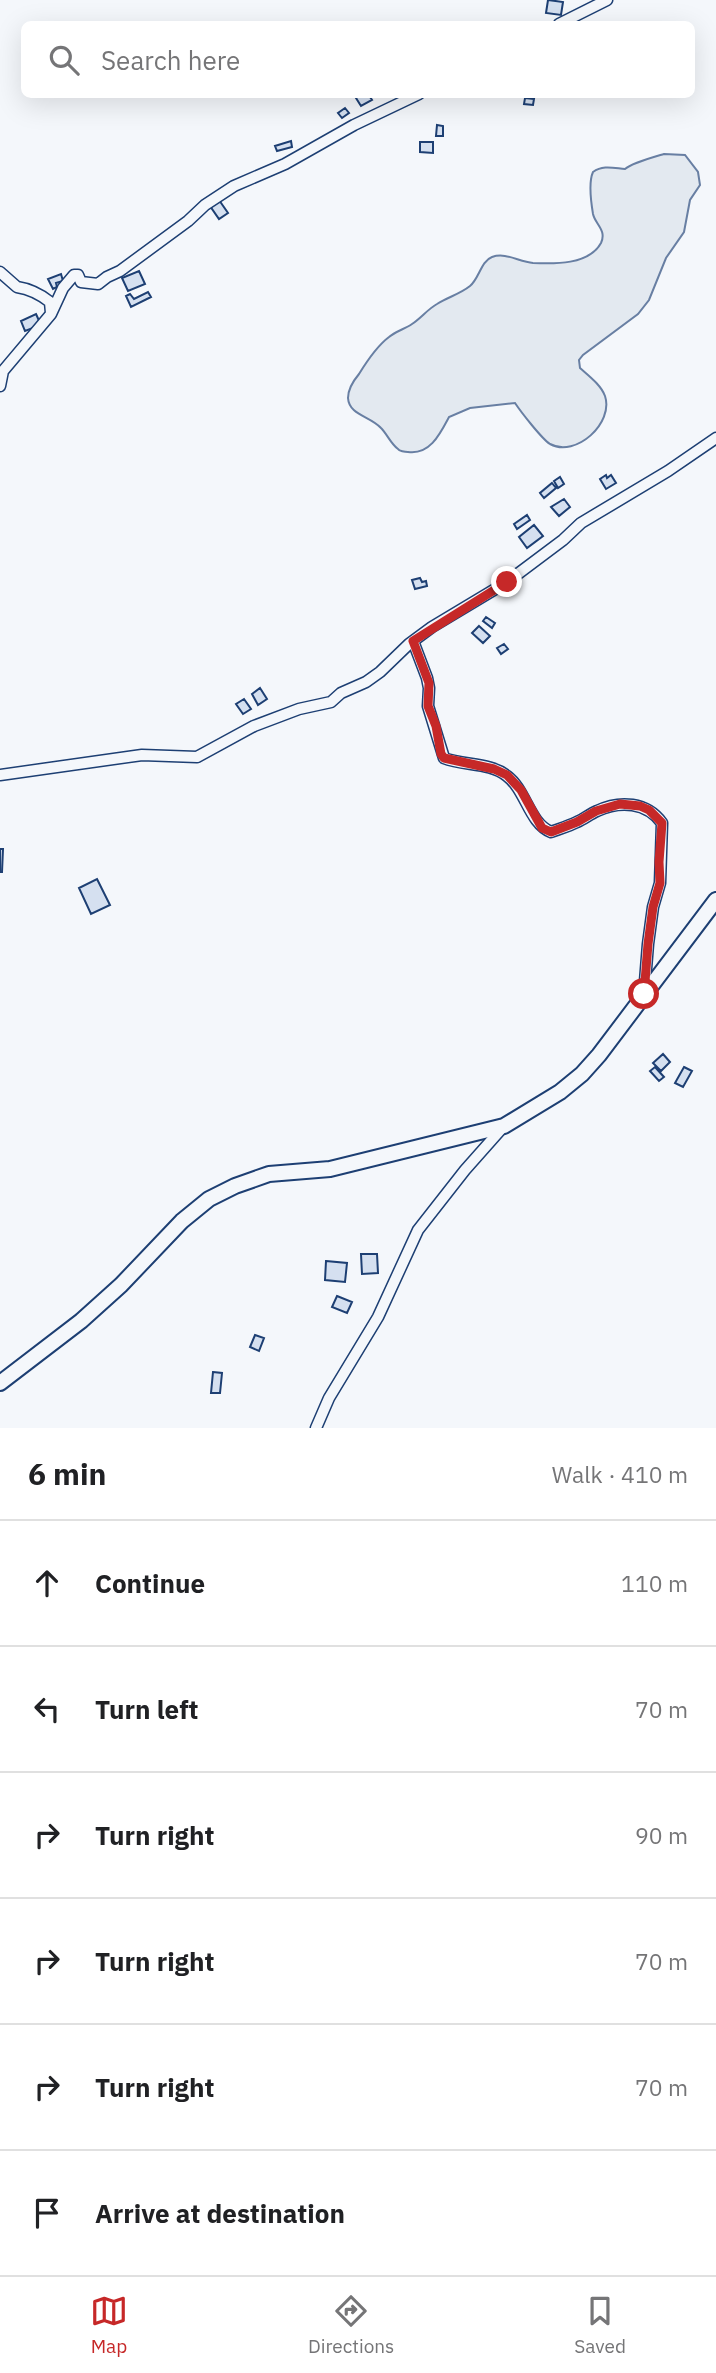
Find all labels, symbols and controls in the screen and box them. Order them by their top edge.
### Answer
search box [21,21,695,98]
icon: search [45,41,83,79]
text: Search here [101,43,240,77]
route end [491,566,522,597]
route start [628,978,659,1009]
text: 6 min [28,1454,106,1493]
text: Walk · 410 m [552,1459,688,1489]
icon: ahead [28,1564,66,1602]
text: Continue [95,1566,205,1600]
text: 110 m [621,1568,688,1598]
icon: left [28,1690,66,1728]
text: Turn left [95,1692,198,1726]
text: 70 m [635,1694,688,1724]
icon: right [28,1816,66,1854]
text: Turn right [95,1818,214,1852]
text: 90 m [635,1820,688,1850]
icon: right [28,1942,66,1980]
text: Turn right [95,1944,214,1978]
text: 70 m [635,1946,688,1976]
icon: right [28,2068,66,2106]
text: Turn right [95,2070,214,2104]
text: 70 m [635,2072,688,2102]
icon: arrive [28,2194,66,2232]
text: Arrive at destination [95,2196,345,2230]
tab: Map [90,2292,128,2358]
tab: Directions [308,2292,394,2358]
tab: Saved [574,2292,626,2358]

